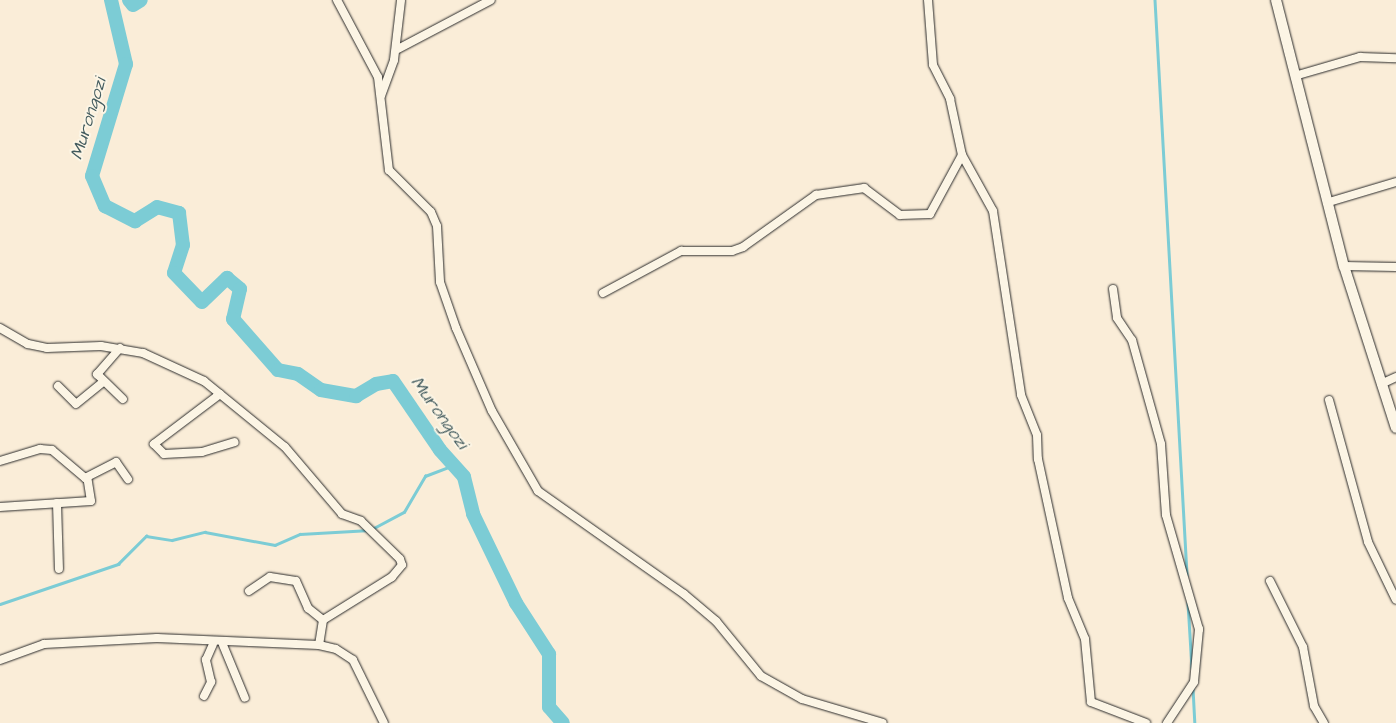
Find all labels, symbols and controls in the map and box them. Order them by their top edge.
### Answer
water label: Murongozi [66,76,112,162]
water label: Murongozi [406,373,472,453]

